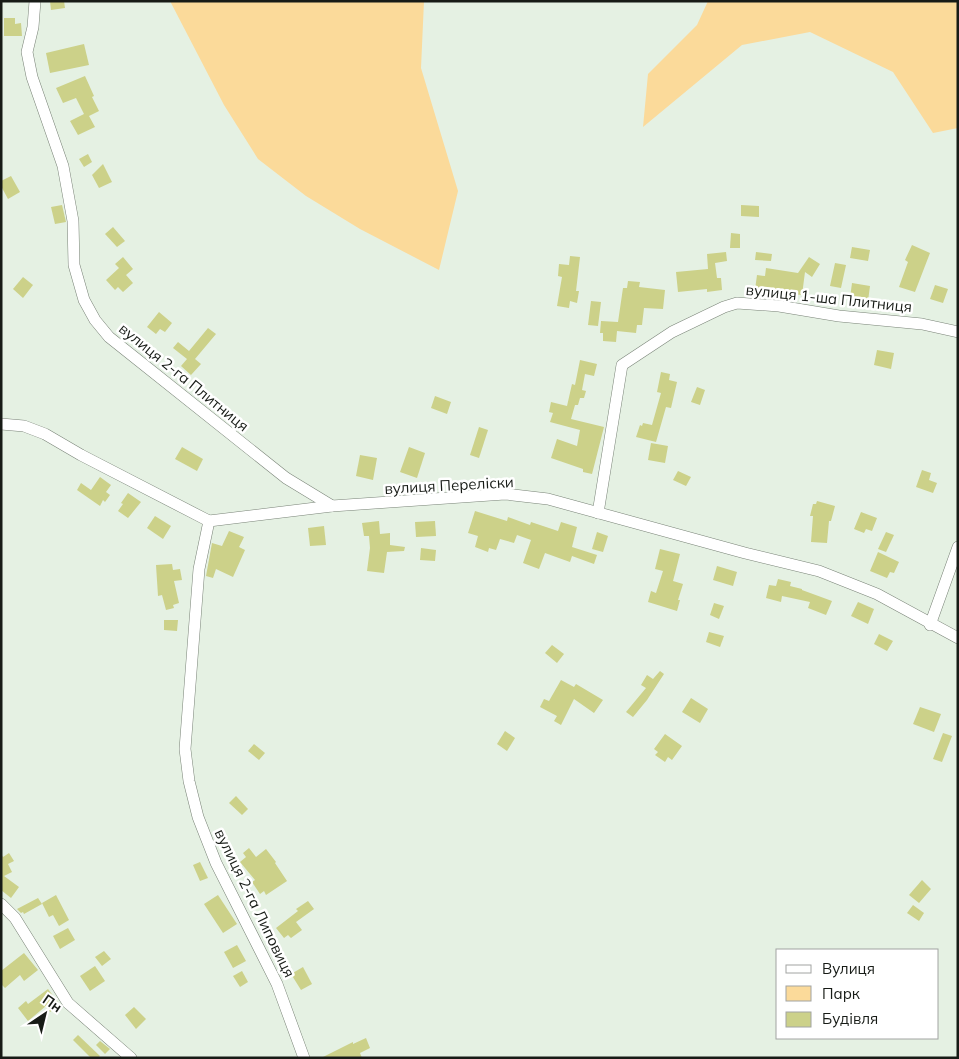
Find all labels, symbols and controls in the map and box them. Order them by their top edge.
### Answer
street label: вулиця 1-ша Плитниця [745,280,913,316]
street label: вулиця 2-га Плитниця [115,319,253,435]
street label: вулиця Переліски [384,472,514,498]
street label: вулиця 2-га Липовиця [211,826,299,980]
legend [776,949,939,1039]
text: Вулиця [822,959,875,978]
text: Парк [822,984,861,1003]
north arrow [20,989,70,1039]
text: Пн [39,990,66,1016]
text: Будівля [822,1009,878,1028]

